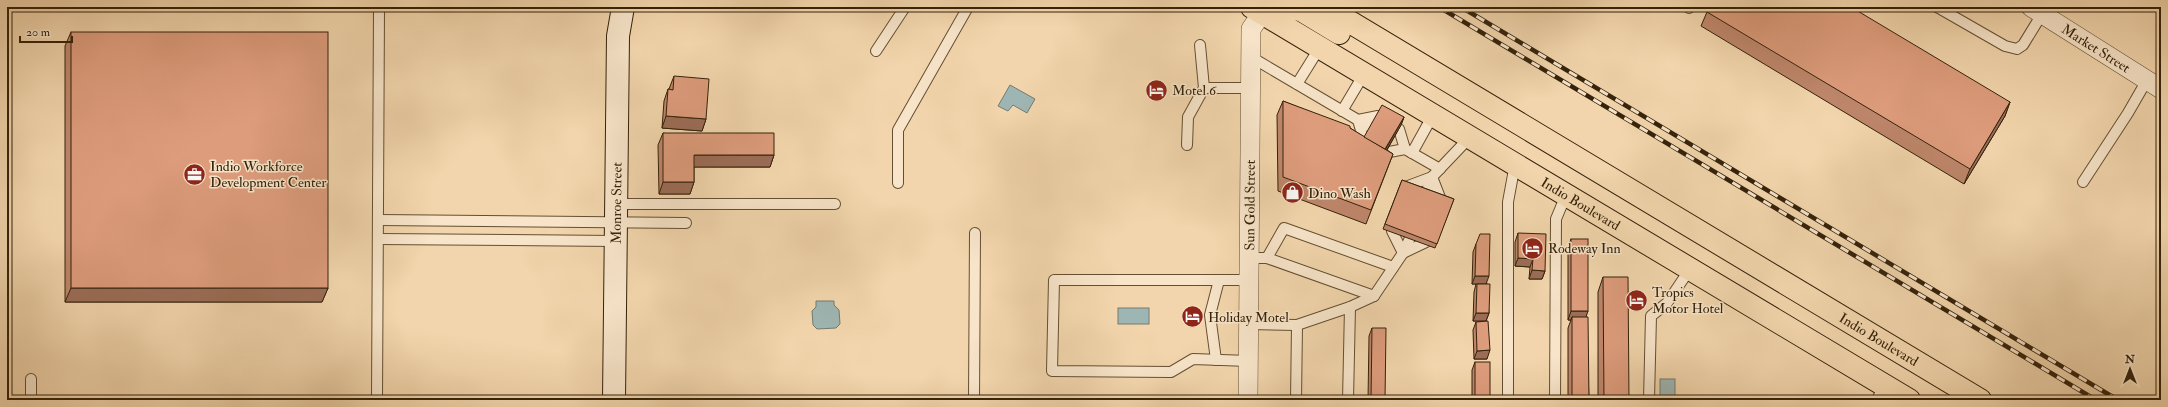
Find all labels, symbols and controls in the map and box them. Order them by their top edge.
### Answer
scale bar [20,18,72,44]
street label: Market Street [2059,20,2134,76]
text: 20 m [26,25,51,40]
hotel icon: Motel 6 [1143,77,1169,103]
place label: Motel 6 [1172,82,1217,99]
place label: Indio Workforce Development Center [210,158,327,192]
street label: Sun Gold Street [1241,159,1258,250]
office icon: Indio Workforce Development Center [181,161,207,187]
street label: Monroe Street [607,162,625,244]
street label: Indio Boulevard [1538,173,1624,234]
shop icon: Dino Wash [1279,180,1305,206]
place label: Dino Wash [1308,185,1372,202]
hotel icon: Rodeway Inn [1520,235,1546,261]
place label: Rodeway Inn [1548,240,1621,258]
place label: Tropics Motor Hotel [1652,284,1724,317]
hotel icon: Tropics Motor Hotel [1623,287,1649,313]
hotel icon: Holiday Motel [1179,304,1205,330]
place label: Holiday Motel [1208,309,1289,327]
street label: Indio Boulevard [1836,309,1922,370]
north arrow [2110,349,2150,389]
text: N [2124,353,2136,366]

